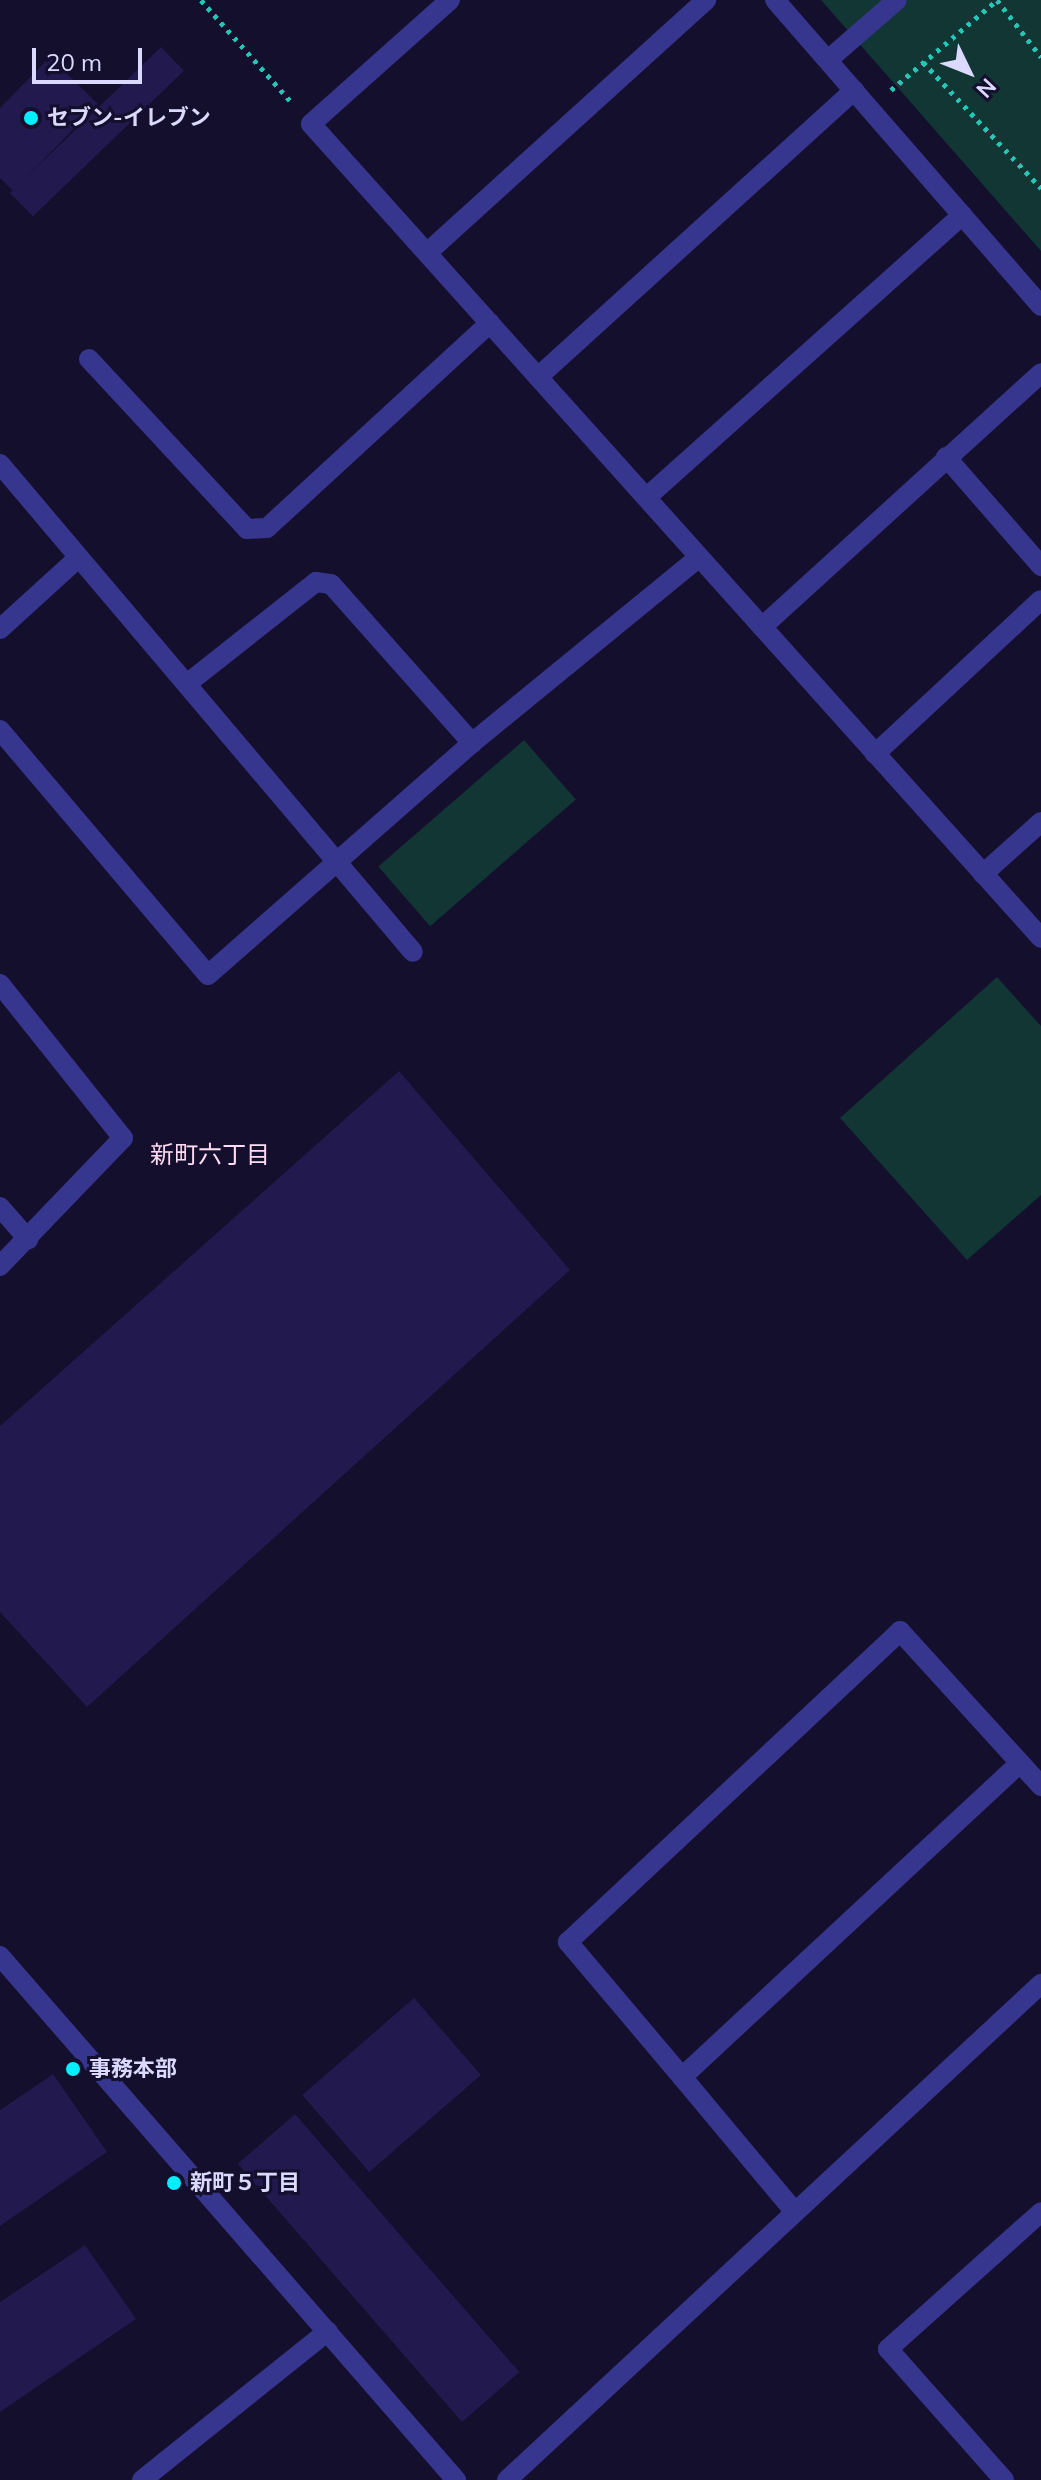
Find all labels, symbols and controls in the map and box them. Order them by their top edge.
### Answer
scale bar [36,32,146,82]
north arrow [929,32,1009,112]
text: 20 m [46,47,102,77]
text: N [971,73,1002,104]
place label: セブン-イレブン [47,105,211,131]
marker: セブン-イレブン [22,109,40,127]
district label: 新町六丁目 [150,1141,270,1169]
place label: 事務本部 [89,2056,177,2082]
marker: 事務本部 [64,2060,82,2078]
place label: 新町５丁目 [190,2170,300,2196]
marker: 新町５丁目 [165,2174,183,2192]

